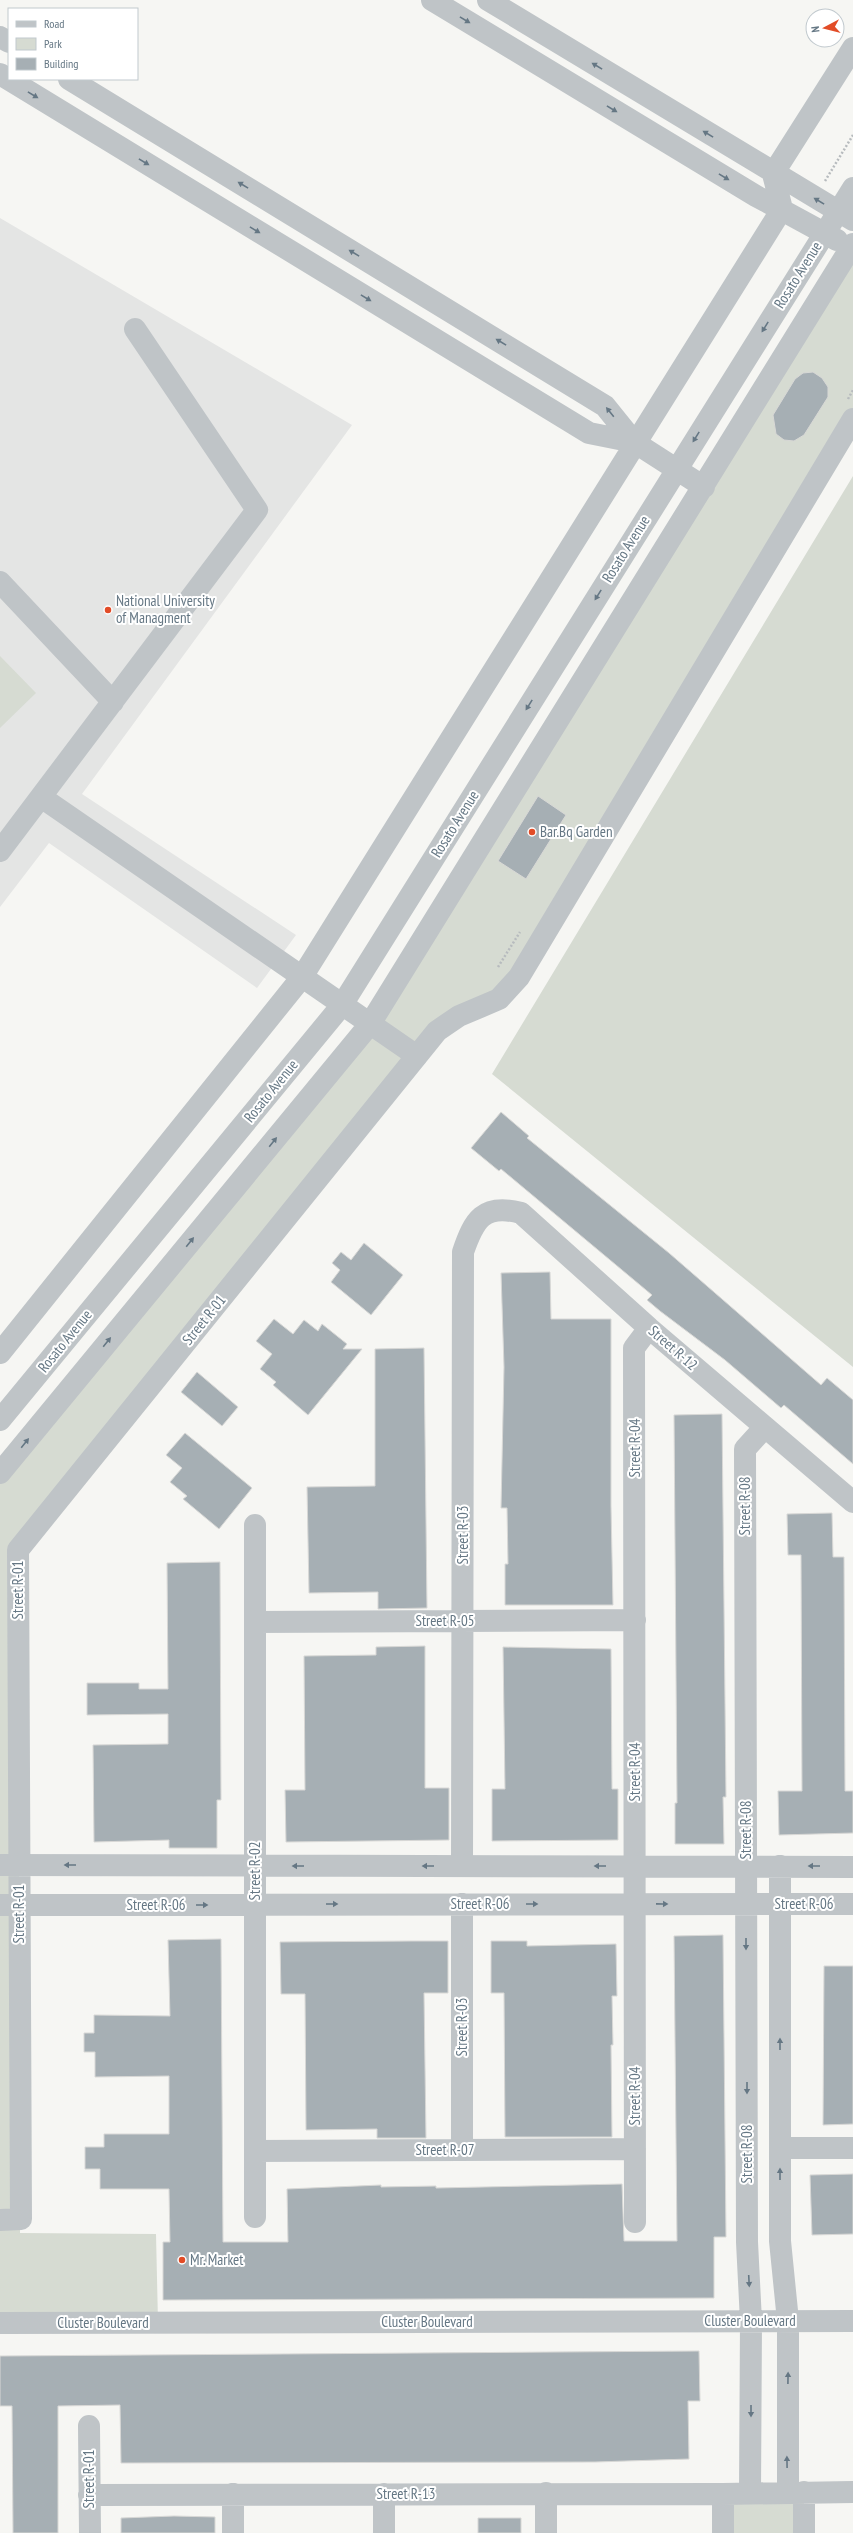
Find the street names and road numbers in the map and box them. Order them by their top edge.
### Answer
street label: Rosato Avenue [770,238,826,312]
street label: Rosato Avenue [598,512,654,586]
street label: Rosato Avenue [427,787,483,861]
street label: Rosato Avenue [240,1055,302,1126]
street label: Street R-01 [178,1291,230,1349]
street label: Rosato Avenue [34,1305,96,1376]
street label: Street R-12 [645,1321,702,1374]
street label: Street R-04 [625,1418,644,1477]
street label: Street R-08 [735,1477,754,1535]
street label: Street R-03 [453,1506,472,1564]
street label: Street R-01 [8,1561,27,1619]
street label: Street R-05 [416,1611,474,1630]
street label: Street R-04 [625,1742,644,1801]
street label: Street R-08 [736,1801,755,1859]
street label: Street R-02 [245,1842,264,1900]
street label: Street R-01 [9,1885,28,1943]
street label: Street R-06 [451,1894,510,1913]
street label: Street R-06 [775,1894,834,1913]
street label: Street R-06 [127,1895,186,1914]
street label: Street R-03 [452,1998,471,2056]
street label: Street R-04 [625,2066,644,2125]
street label: Street R-08 [737,2125,756,2183]
street label: Street R-07 [416,2140,474,2159]
street label: Cluster Boulevard [704,2311,796,2330]
street label: Cluster Boulevard [381,2312,473,2331]
street label: Cluster Boulevard [57,2313,149,2332]
street label: Street R-01 [79,2450,98,2508]
street label: Street R-13 [377,2484,435,2503]

